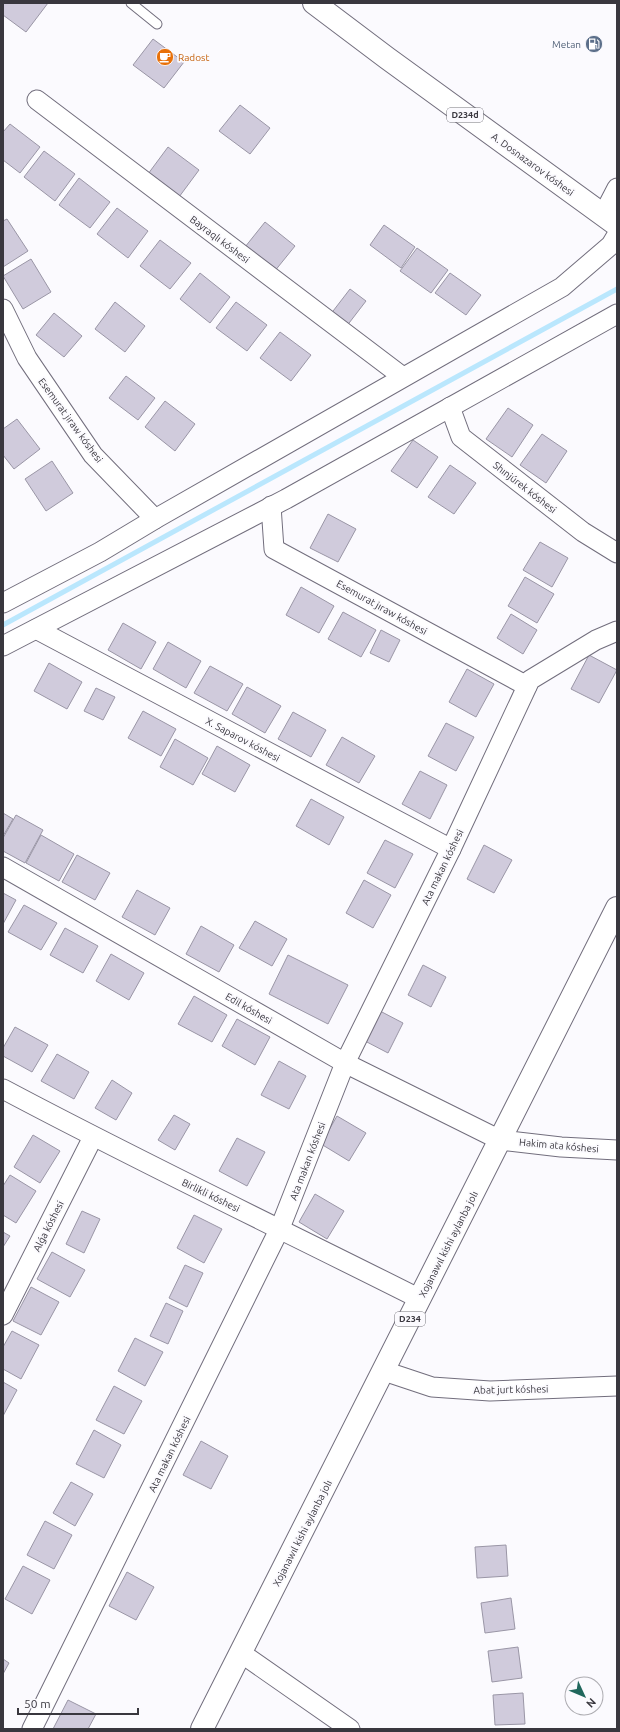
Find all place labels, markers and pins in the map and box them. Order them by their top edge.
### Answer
fuel station icon: Metan [584,34,604,54]
place label: Metan [552,39,581,50]
cafe icon: Radost [155,47,175,67]
place label: Radost [178,52,209,63]

